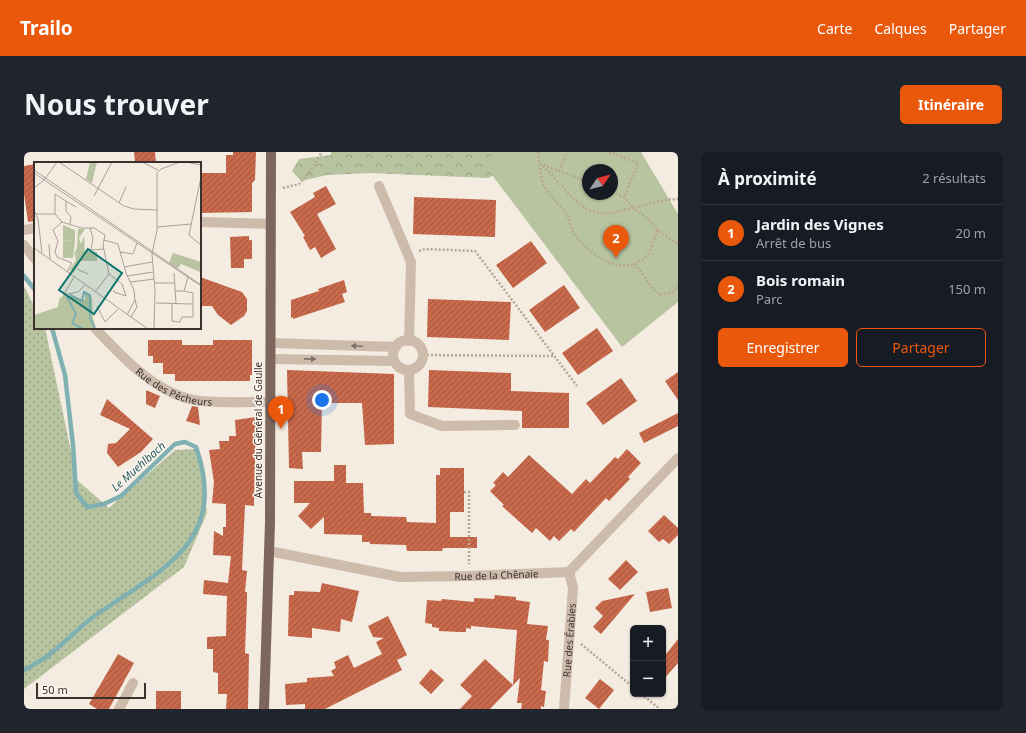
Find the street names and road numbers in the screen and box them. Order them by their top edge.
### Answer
street label: Avenue du Général de Gaulle [251,361,265,498]
street label: Rue des Pêcheurs [133,364,213,409]
street label: Rue de la Chênaie [454,566,539,583]
street label: Rue des Érables [559,602,579,678]

